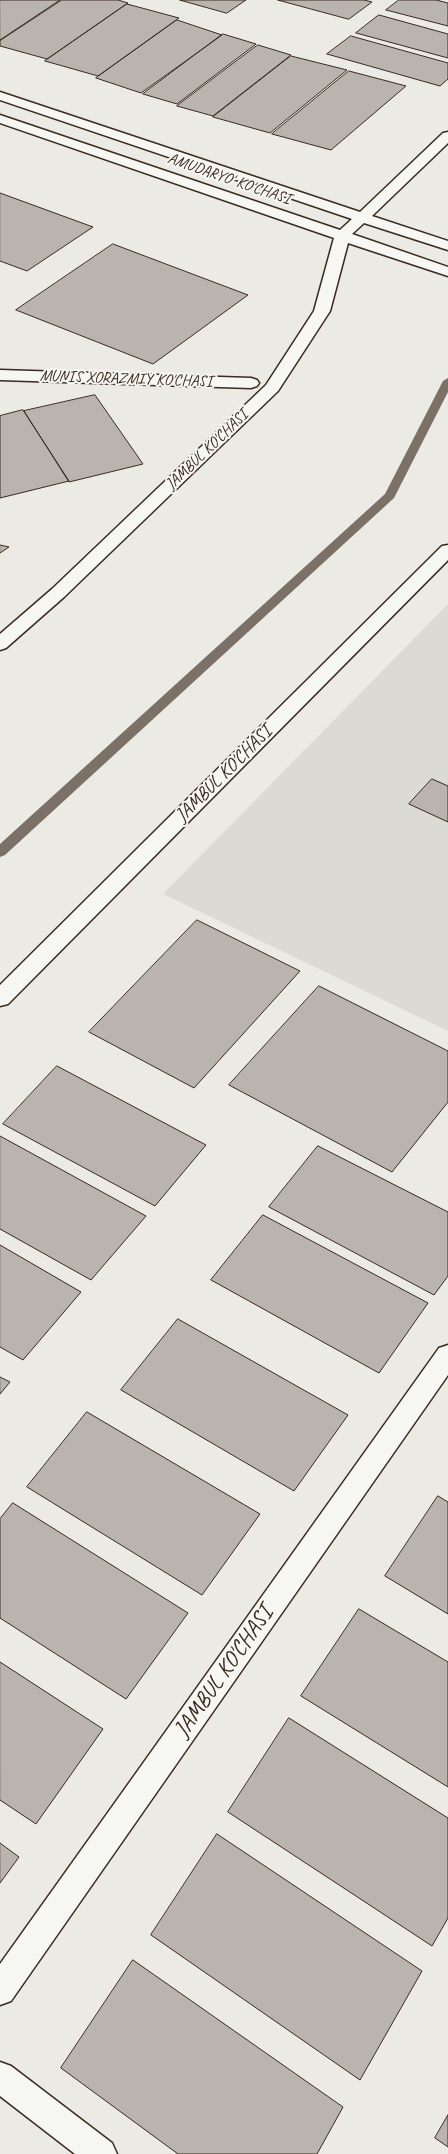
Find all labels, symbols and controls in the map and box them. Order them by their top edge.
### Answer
street label: AMUDARYO' KO'CHASI [165,149,293,209]
street label: MUNIS XORAZMIY KO'CHASI [39,366,213,392]
street label: JAMBUL KO'CHASI [162,406,252,494]
street label: JAMBUL KO'CHASI [171,721,277,827]
street label: JAMBUL KO'CHASI [169,1601,279,1743]

